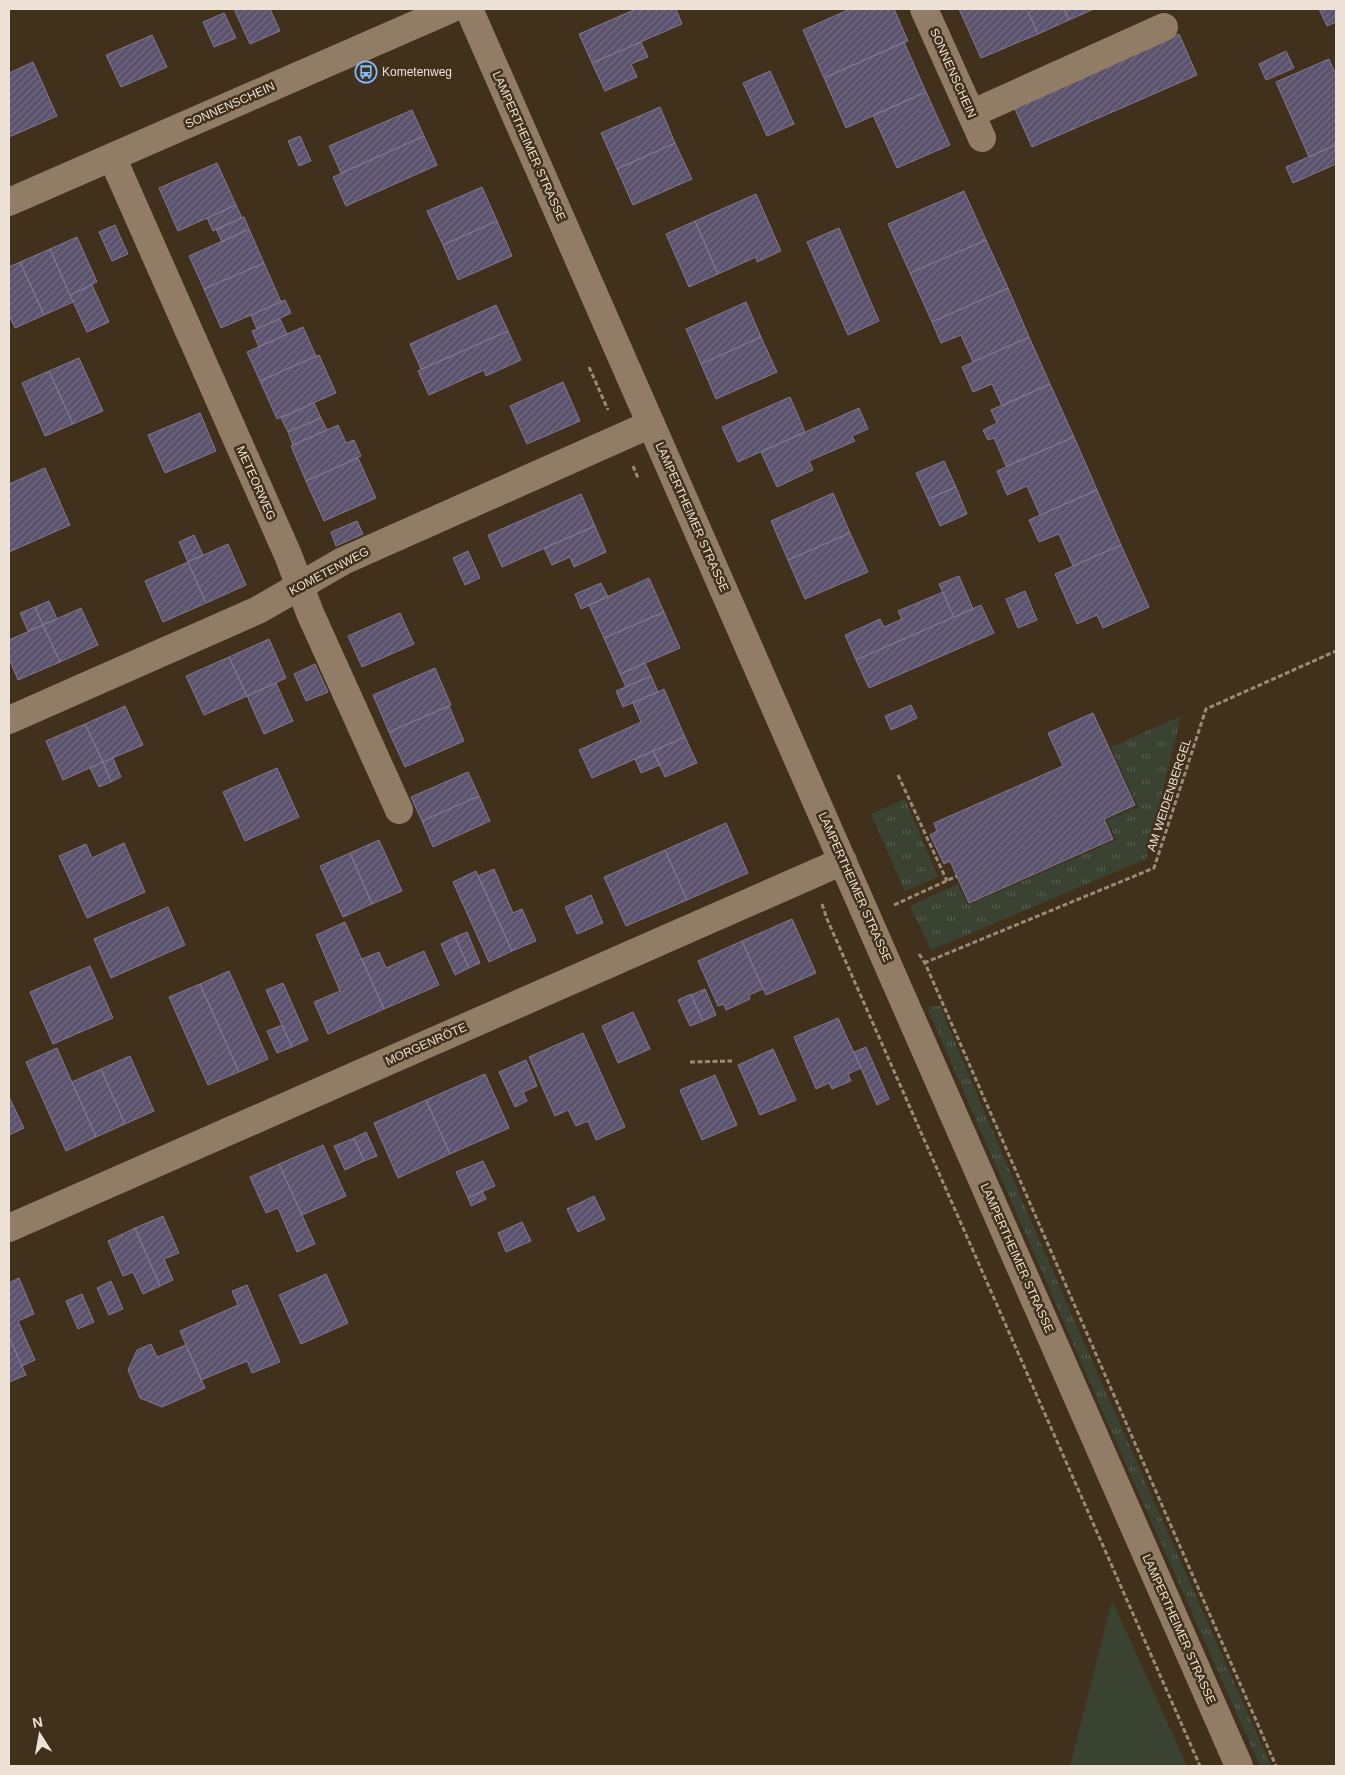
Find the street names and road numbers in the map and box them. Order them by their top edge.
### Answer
street label: SONNENSCHEIN [927,26,979,120]
street label: LAMPERTHEIMER STRASSE [490,69,568,223]
street label: SONNENSCHEIN [183,79,277,131]
street label: LAMPERTHEIMER STRASSE [653,440,731,594]
street label: METEORWEG [233,444,279,522]
street label: KOMETENWEG [287,544,371,598]
street label: AM WEIDENBERGEL [1144,736,1194,853]
street label: LAMPERTHEIMER STRASSE [816,810,894,964]
street label: MORGENRÖTE [383,1020,469,1068]
street label: LAMPERTHEIMER STRASSE [978,1181,1056,1335]
street label: LAMPERTHEIMER STRASSE [1140,1552,1218,1706]

